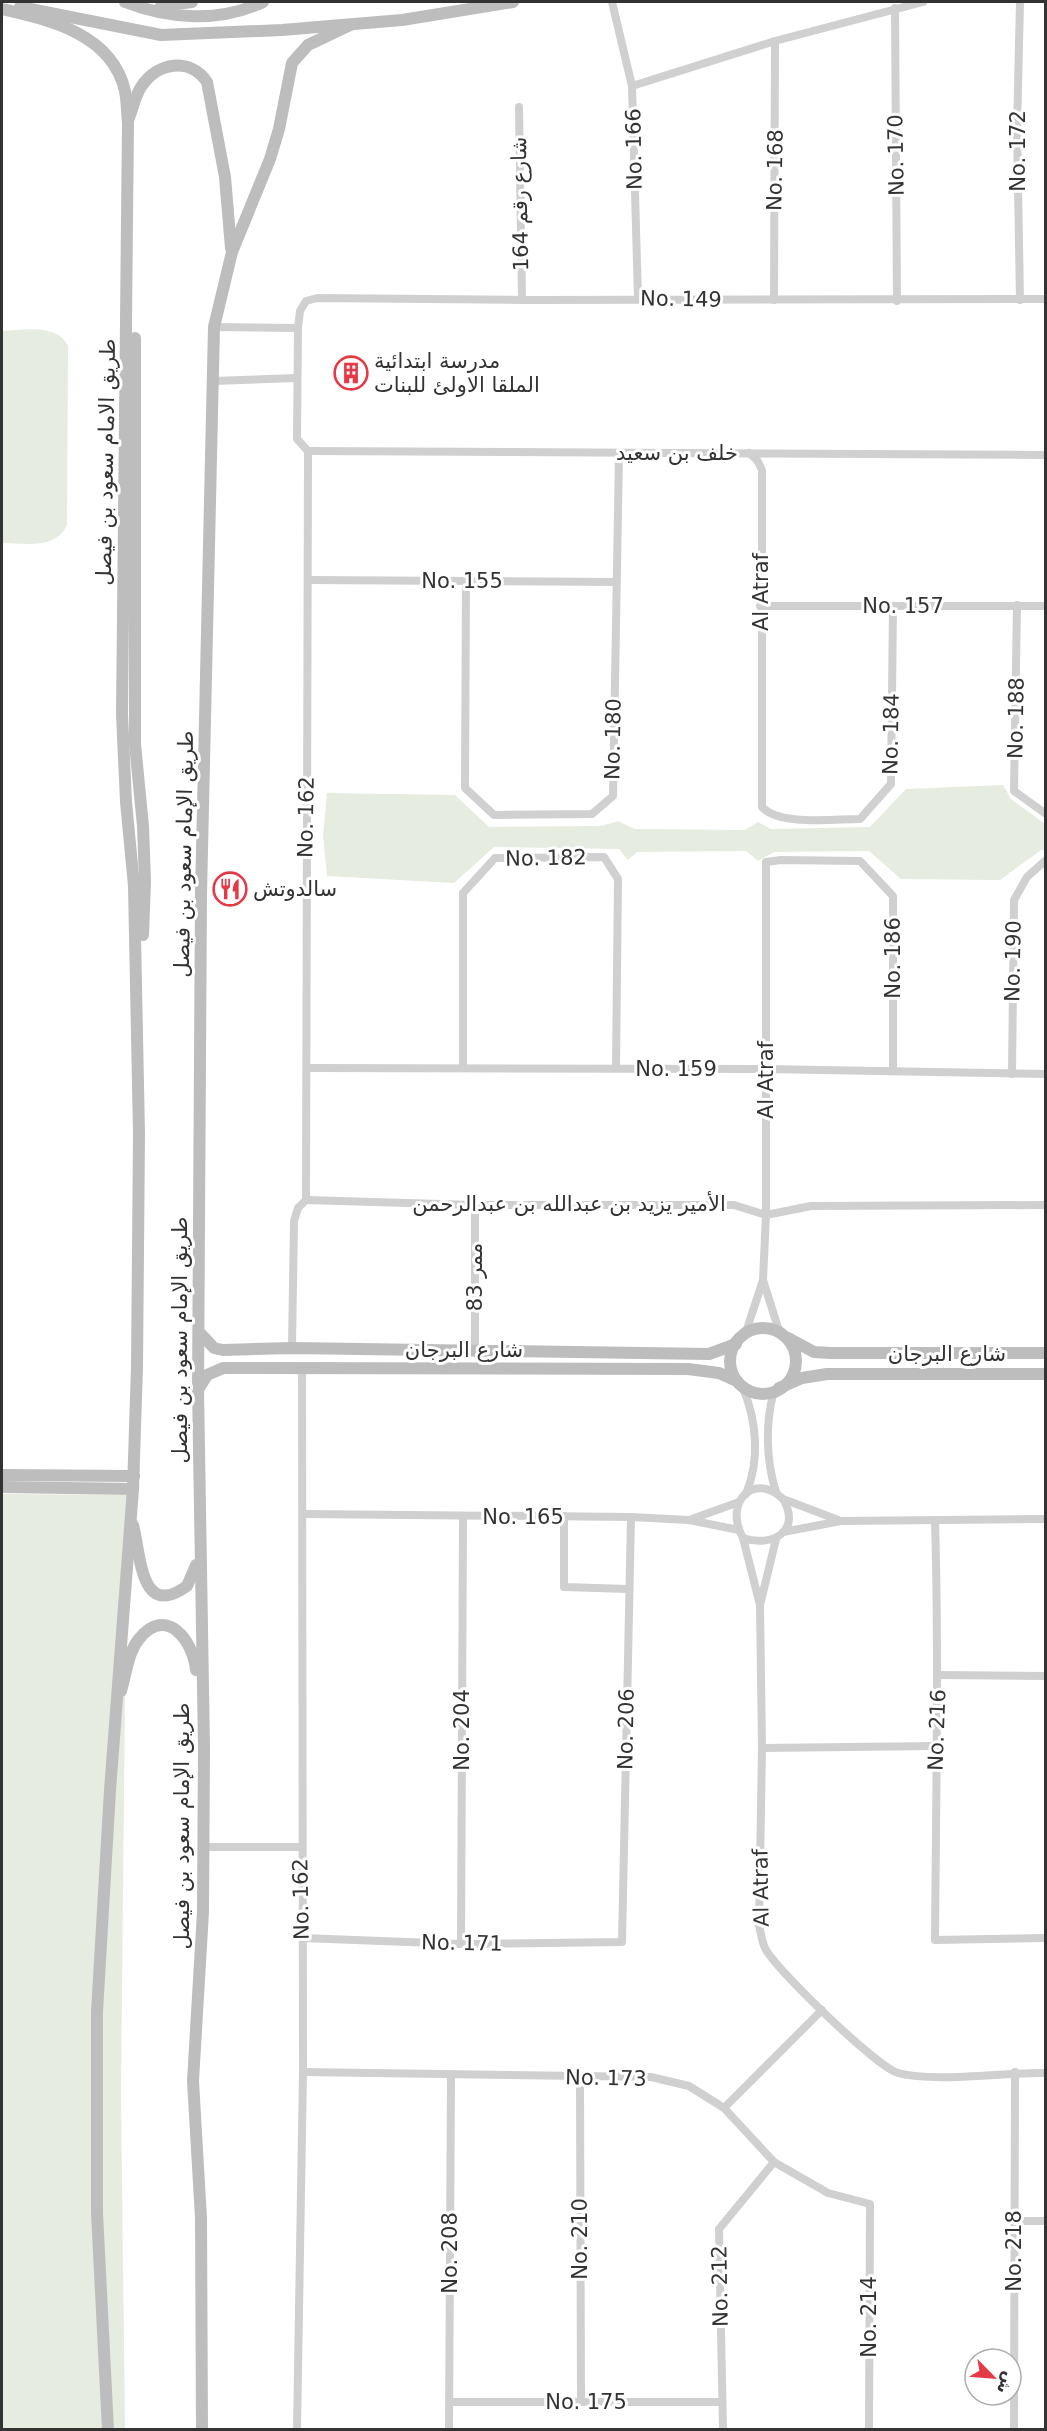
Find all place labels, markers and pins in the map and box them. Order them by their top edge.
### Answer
place label: مدرسة ابتدائية الملقا الاولئ للبنات [374,349,540,397]
building icon: مدرسة ابتدائية الملقا الاولئ للبنات [333,355,369,391]
restaurant icon: سالدوتش [212,871,248,907]
place label: سالدوتش [253,877,337,901]

